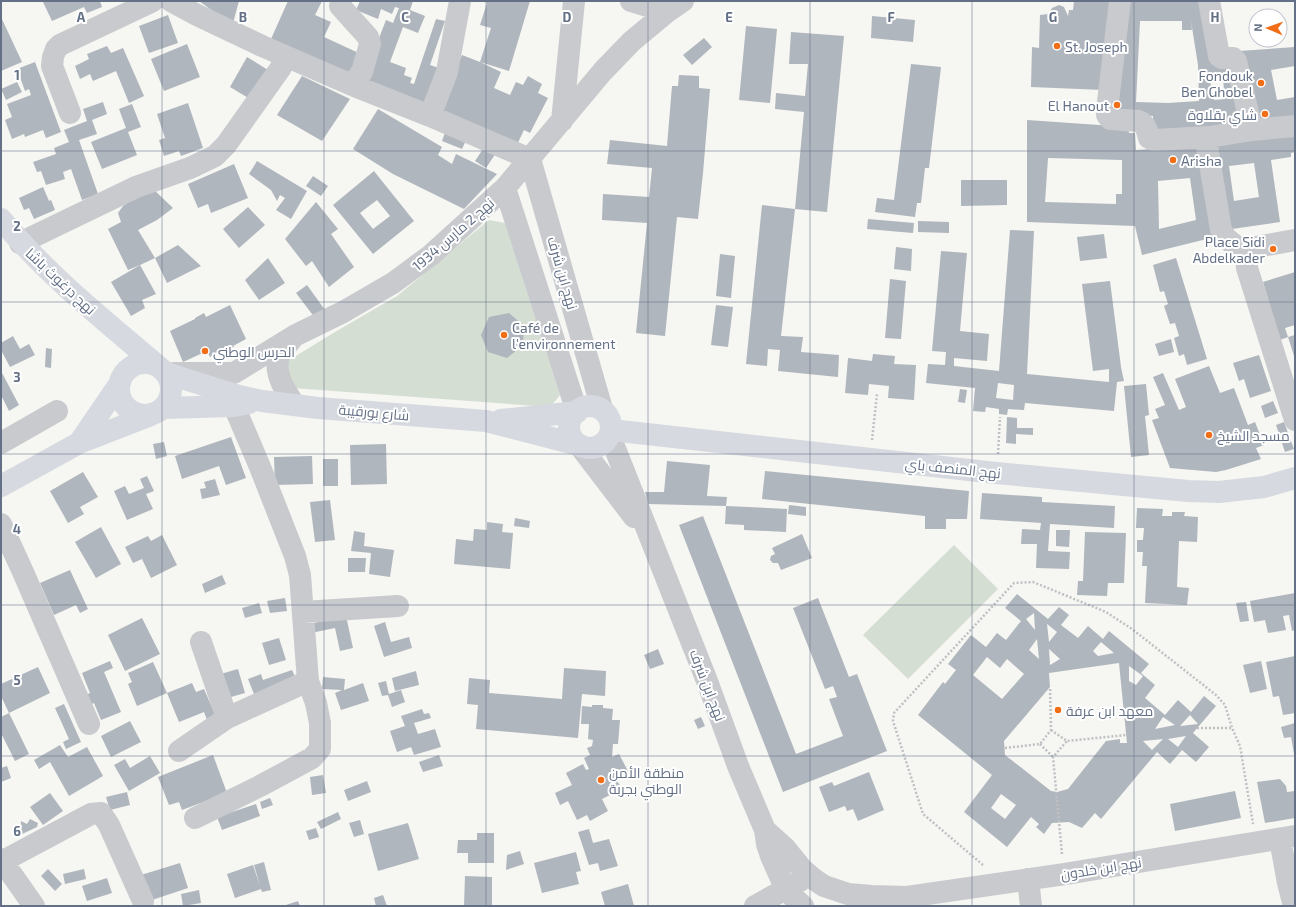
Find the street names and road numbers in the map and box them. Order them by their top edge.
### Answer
street label: نهج 2 مارس 1934 [409,194,498,275]
street label: نهج ابن شرف [543,234,582,312]
street label: نهج درغوث باشا [22,244,100,318]
street label: شارع بورقيبة [338,400,410,425]
street label: نهج المنصف باي [904,455,1002,485]
street label: نهج ابن شرف [686,647,729,724]
street label: نهج ابن خلدون [1059,853,1143,884]

